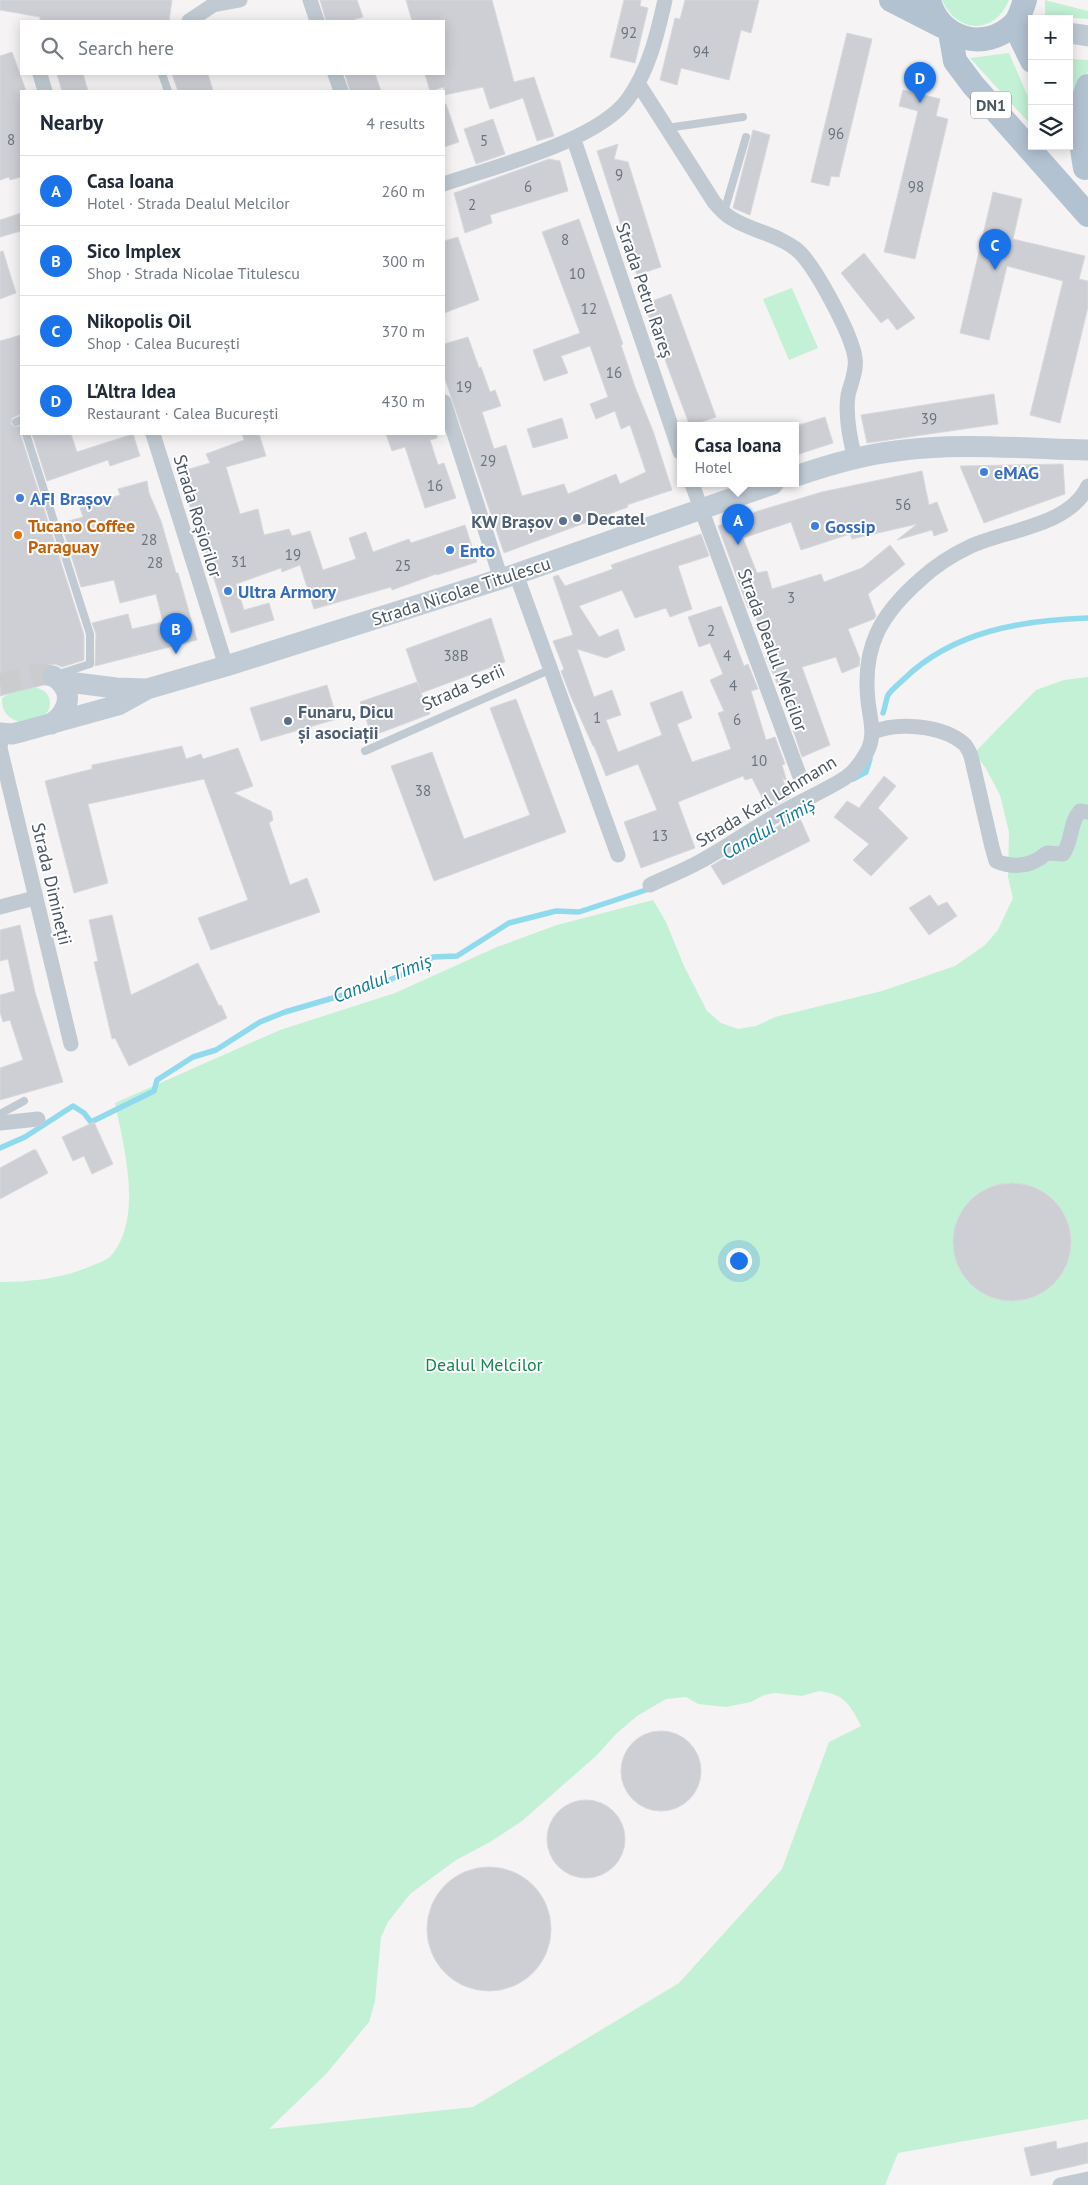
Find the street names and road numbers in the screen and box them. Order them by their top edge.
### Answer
road number: DN1 [971,92,1011,118]
street label: Strada Petru Rareș [611,219,679,361]
street label: Strada Roșiorilor [168,452,228,580]
street label: Strada Nicolae Titulescu [369,551,553,631]
street label: Strada Dealul Melcilor [733,565,813,735]
street label: Strada Serii [418,658,508,716]
street label: Strada Karl Lehmann [691,750,841,852]
street label: Strada Dimineții [27,821,77,947]

